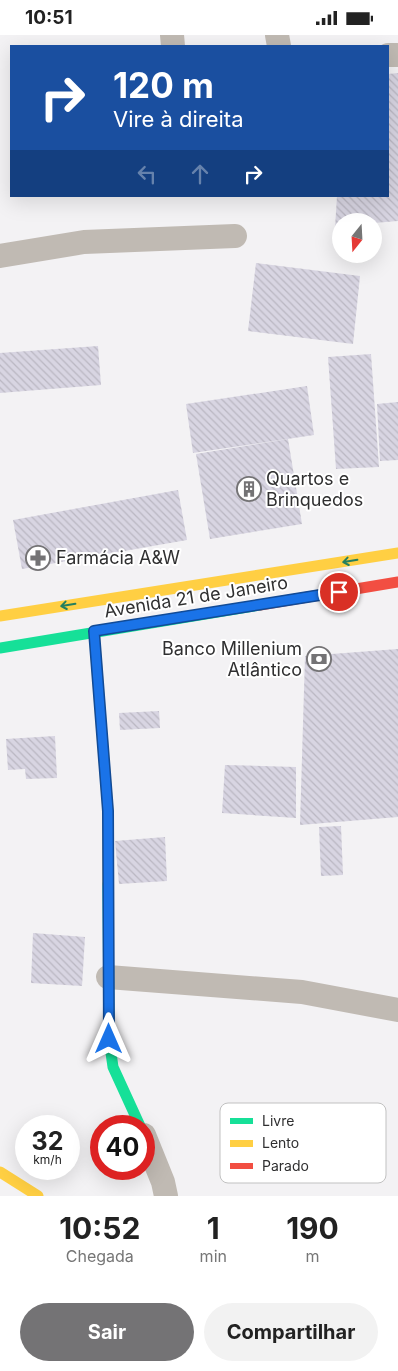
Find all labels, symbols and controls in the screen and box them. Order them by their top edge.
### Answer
text: 10:51 [25,6,73,29]
text: 120 m [113,64,214,106]
icon: right [30,65,95,130]
text: Vire à direita [113,106,244,132]
icon: left [133,160,161,188]
icon: ahead [186,160,214,188]
icon: right [239,160,267,188]
north arrow [332,213,382,263]
map controls [332,213,382,263]
place label: Quartos e Brinquedos [266,468,363,510]
building icon: Quartos e Brinquedos [236,476,262,502]
pharmacy icon: Farmácia A&W [25,545,51,571]
place label: Farmácia A&W [56,547,180,568]
one-way arrow [342,556,358,566]
pin [318,571,360,613]
street label: Avenida 21 de Janeiro [103,572,289,621]
icon: arrive [325,578,353,606]
one-way arrow [61,600,77,610]
place label: Banco Millenium Atlântico [162,638,302,680]
bank icon: Banco Millenium Atlântico [306,646,332,672]
position arrow [82,1012,134,1064]
legend [220,1103,386,1183]
text: Livre [262,1112,294,1129]
speed limit sign: 40 [90,1115,155,1180]
text: 32 [32,1126,63,1156]
text: Lento [262,1134,299,1151]
text: km/h [33,1152,62,1167]
text: Parado [262,1157,309,1174]
text: 10:52 [59,1210,140,1246]
text: 1 [207,1210,220,1246]
text: 190 [286,1210,339,1246]
text: Chegada [66,1246,134,1266]
text: min [200,1246,227,1266]
text: m [305,1246,319,1266]
button: Sair [20,1303,194,1361]
button: Compartilhar [204,1303,378,1361]

